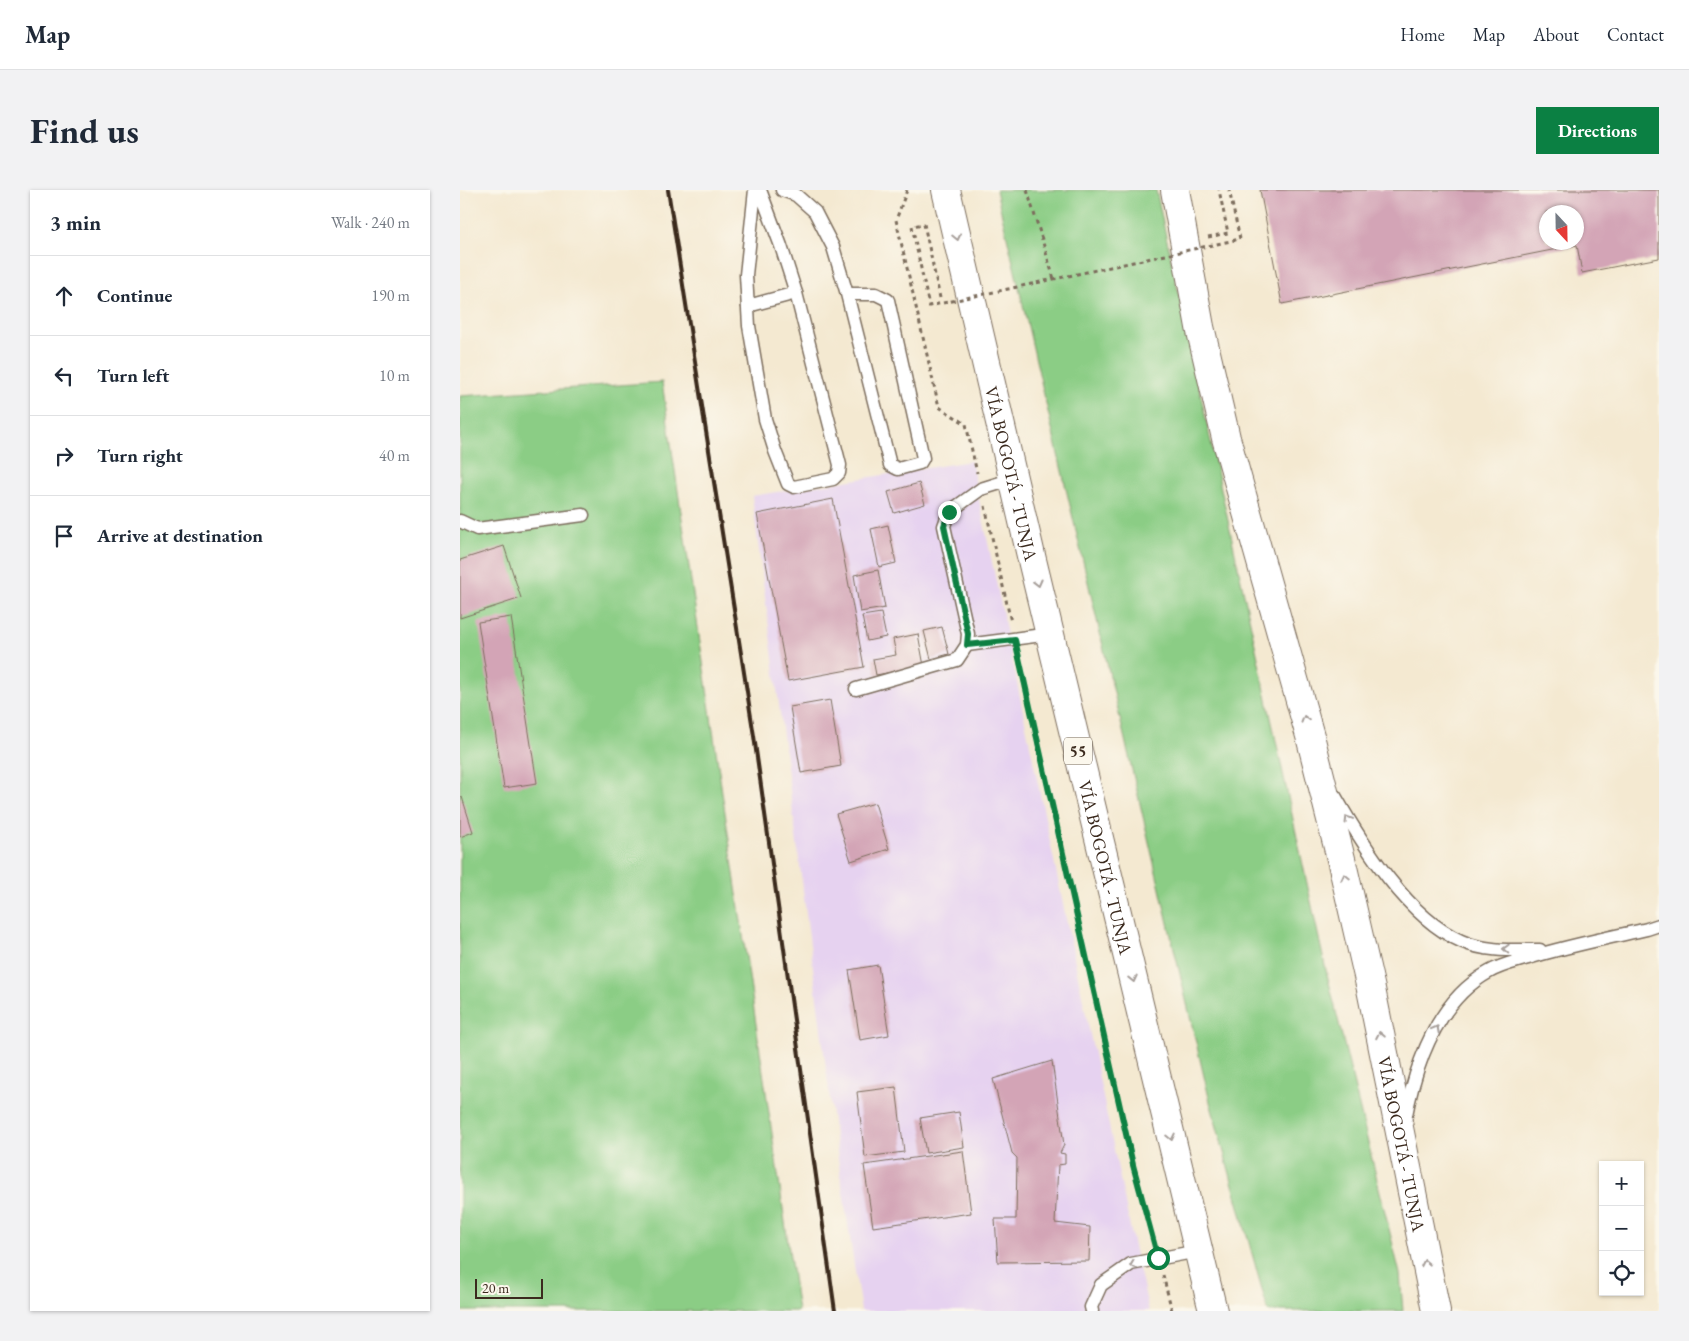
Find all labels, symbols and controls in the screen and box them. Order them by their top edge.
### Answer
text: Map [25,19,70,50]
text: Home [1400,23,1445,46]
text: Map [1473,23,1505,46]
text: About [1533,23,1579,46]
text: Contact [1607,23,1664,46]
button: Directions [1536,107,1659,154]
text: Find us [30,108,139,153]
north arrow [1539,205,1584,250]
text: 3 min [50,209,101,236]
text: Walk · 240 m [331,212,410,233]
one-way arrow [951,233,962,242]
icon: ahead [50,282,78,310]
text: Continue [97,283,172,308]
text: 190 m [371,285,410,306]
icon: left [50,362,78,390]
text: Turn left [97,363,169,388]
text: 10 m [379,365,410,386]
street label: VÍA BOGOTÁ - TUNJA [980,384,1043,563]
icon: right [50,442,78,470]
text: Turn right [97,443,183,468]
text: 40 m [379,445,410,466]
route end [938,501,961,524]
icon: arrive [50,522,78,550]
text: Arrive at destination [97,523,263,548]
one-way arrow [1032,579,1043,588]
one-way arrow [1300,715,1311,724]
road number: 55 [1064,738,1092,764]
street label: VÍA BOGOTÁ - TUNJA [1074,778,1138,957]
one-way arrow [1344,816,1354,825]
one-way arrow [1340,872,1351,881]
one-way arrow [1502,944,1510,955]
one-way arrow [1127,975,1138,984]
one-way arrow [1430,1025,1440,1034]
one-way arrow [1375,1031,1386,1040]
street label: VÍA BOGOTÁ - TUNJA [1373,1054,1431,1234]
one-way arrow [1165,1133,1176,1142]
map controls [1599,1161,1644,1296]
button: + [1599,1161,1644,1206]
button: − [1599,1206,1644,1251]
route start [1147,1247,1170,1270]
button: locate [1599,1251,1644,1296]
one-way arrow [1129,1259,1138,1269]
one-way arrow [1421,1259,1431,1268]
scale bar [475,1276,542,1299]
text: 20 m [482,1279,509,1297]

